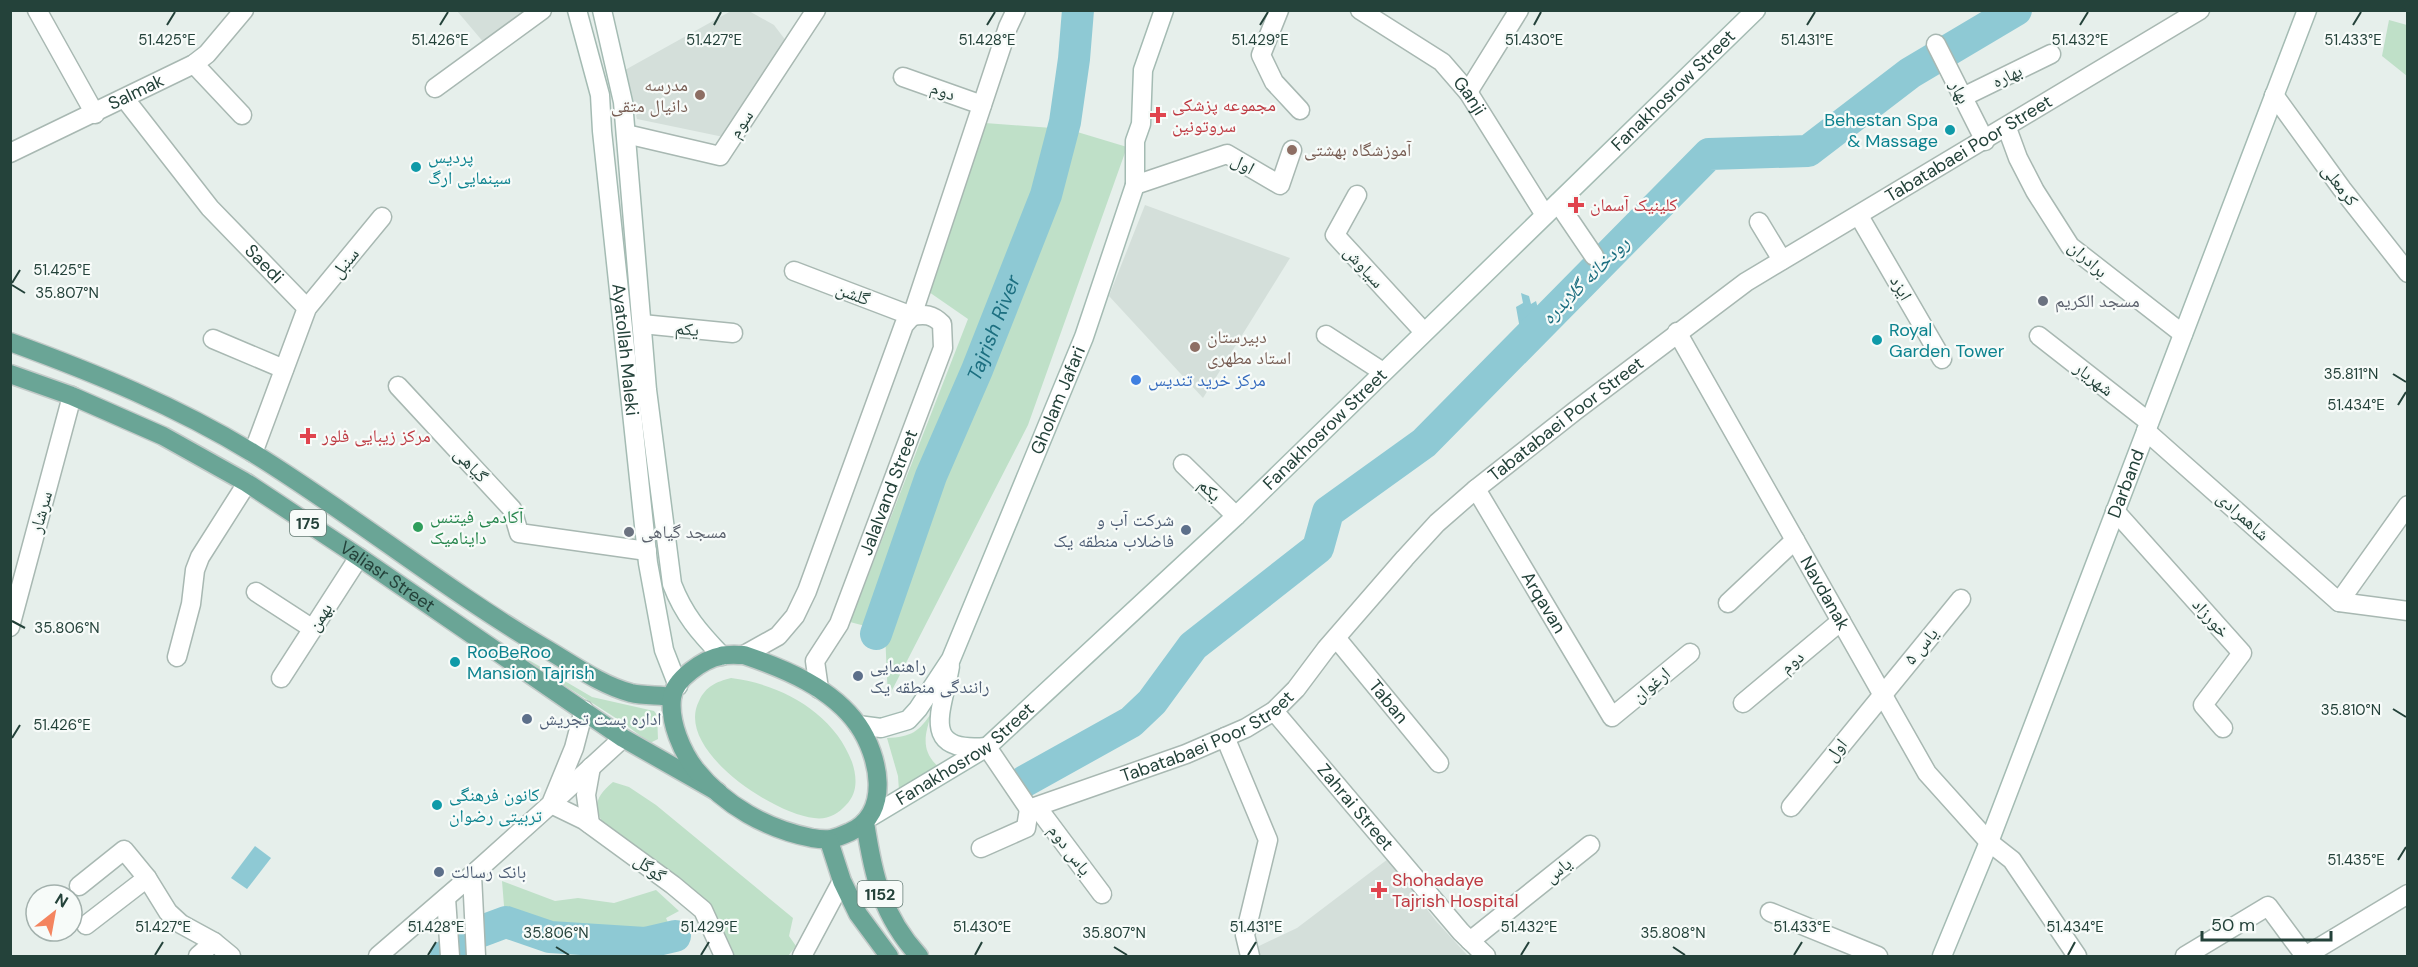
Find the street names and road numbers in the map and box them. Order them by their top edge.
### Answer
street label: Fanakhosrow Street [1606,24,1741,156]
street label: بهاره [1988,59,2026,93]
street label: Salmak [104,68,168,116]
street label: Ganji [1448,71,1492,120]
street label: بهار [1944,75,1976,108]
street label: دوم [927,76,959,106]
street label: Tabatabaei Poor Street [1881,89,2057,208]
street label: سوم [723,105,759,143]
street label: اول [1227,148,1259,180]
street label: کرمعلی [2316,159,2364,211]
street label: برادران [2063,235,2113,283]
street label: Saedi [239,239,289,289]
street label: سیاوش [1339,241,1389,293]
street label: سنبل [325,243,365,283]
street label: ایزد [1884,271,1918,305]
street label: گلشن [833,277,874,312]
street label: Ayatollah Maleki [606,282,644,417]
street label: یکم [674,316,700,342]
street label: Gholam Jafari [1025,343,1091,458]
street label: Tabatabaei Poor Street [1483,351,1649,487]
street label: شهریار [2069,355,2119,402]
street label: Fanakhosrow Street [1258,363,1392,495]
street label: Jalalvand Street [854,426,923,559]
street label: گیاهی [449,442,494,488]
street label: Darband [2102,446,2150,521]
street label: یکم [1193,473,1227,507]
street label: شاهمرادی [2212,486,2274,546]
street label: سرشار [24,488,58,537]
road number: 175 [290,510,326,536]
street label: Valiasr Street [335,535,440,618]
street label: Navdanak [1794,552,1855,634]
street label: Arqavan [1516,567,1571,638]
street label: خورزاد [2187,593,2235,643]
street label: بهمن [302,598,338,636]
street label: یاس ۵ [1898,622,1944,670]
street label: دوم [1775,645,1809,679]
street label: ارغوان [1627,662,1675,708]
street label: Taban [1363,675,1414,728]
street label: Tabatabaei Poor Street [1117,686,1299,788]
street label: Fanakhosrow Street [891,697,1039,811]
street label: اول [1819,733,1853,767]
street label: Zahrai Street [1312,759,1399,856]
street label: یاس دوم [1043,819,1097,881]
street label: گوگل [629,848,671,888]
street label: یاس [1539,852,1577,888]
road number: 1152 [858,881,902,907]

